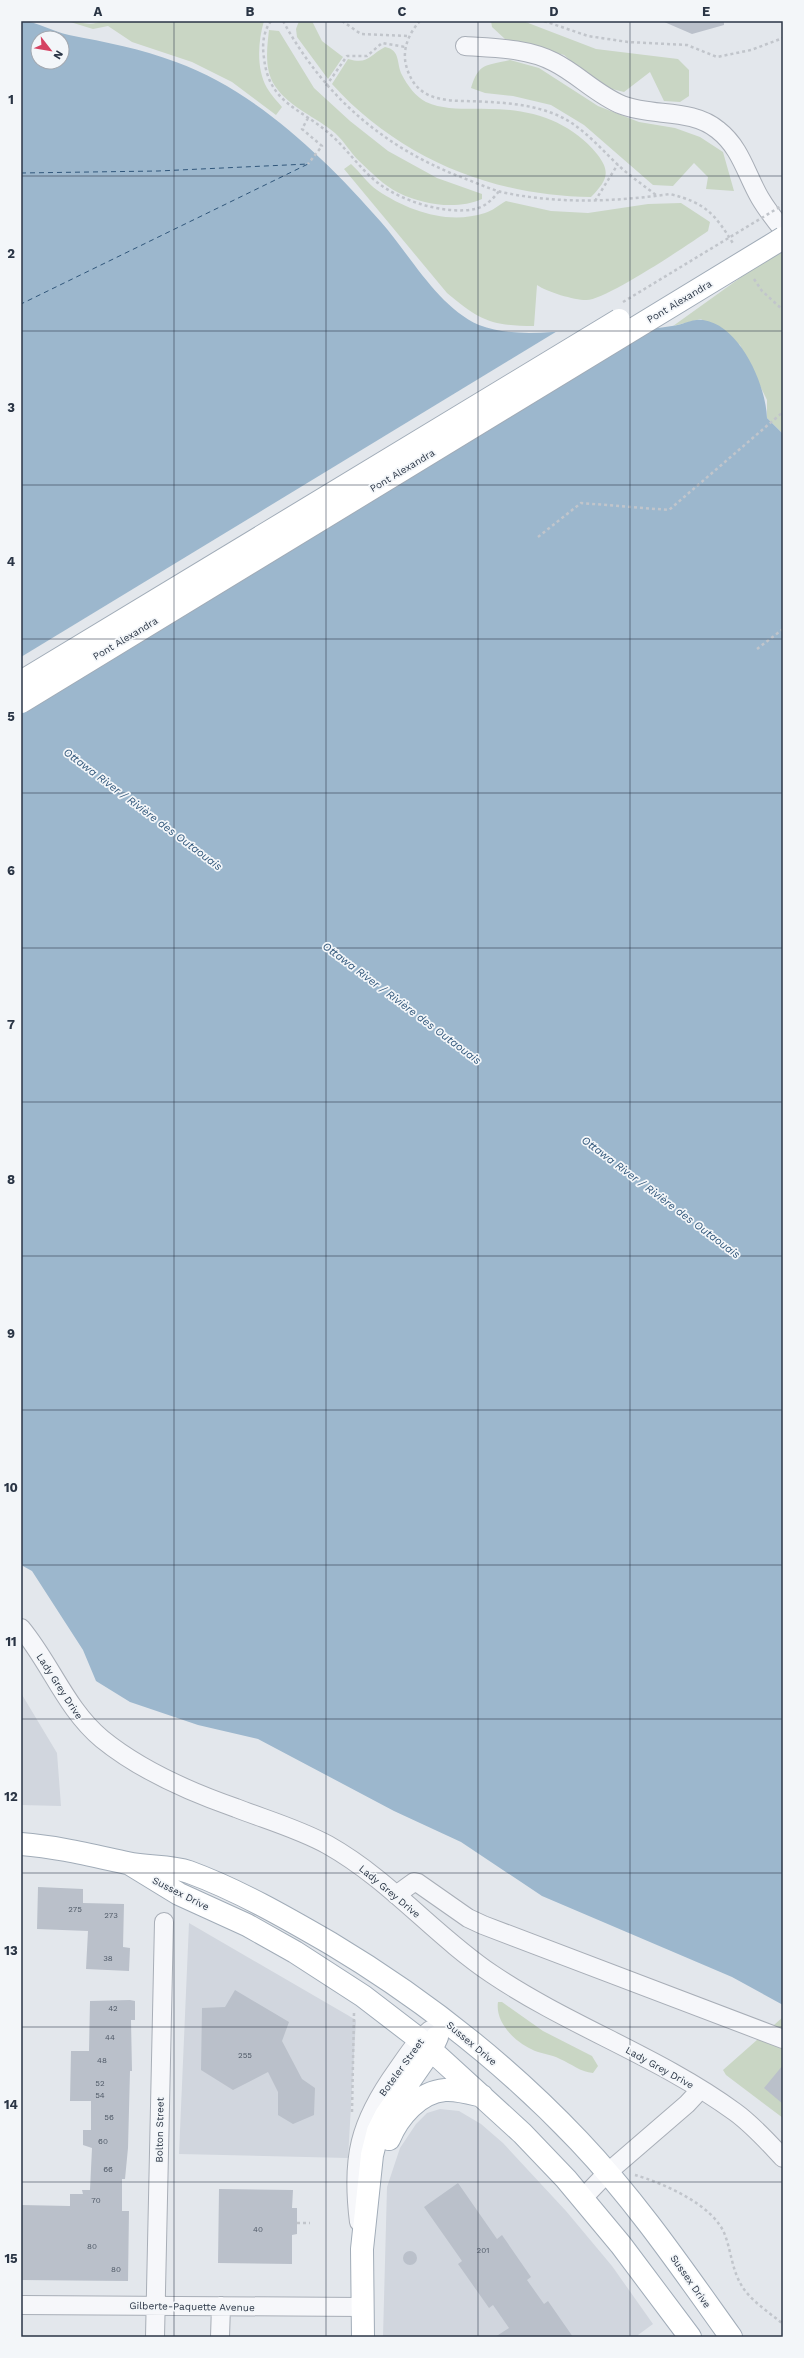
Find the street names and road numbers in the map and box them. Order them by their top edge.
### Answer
street label: Pont Alexandra [645,278,714,325]
street label: Pont Alexandra [368,447,437,494]
street label: Pont Alexandra [91,615,160,662]
street label: Lady Grey Drive [34,1651,85,1721]
street label: Lady Grey Drive [357,1863,423,1920]
street label: Sussex Drive [151,1874,211,1913]
street label: Sussex Drive [444,2019,499,2068]
street label: Boteler Street [377,2036,426,2098]
street label: Lady Grey Drive [624,2044,696,2091]
street label: Bolton Street [153,2096,166,2163]
street label: Sussex Drive [668,2253,713,2310]
street label: Gilberte-Paquette Avenue [129,2300,255,2313]

